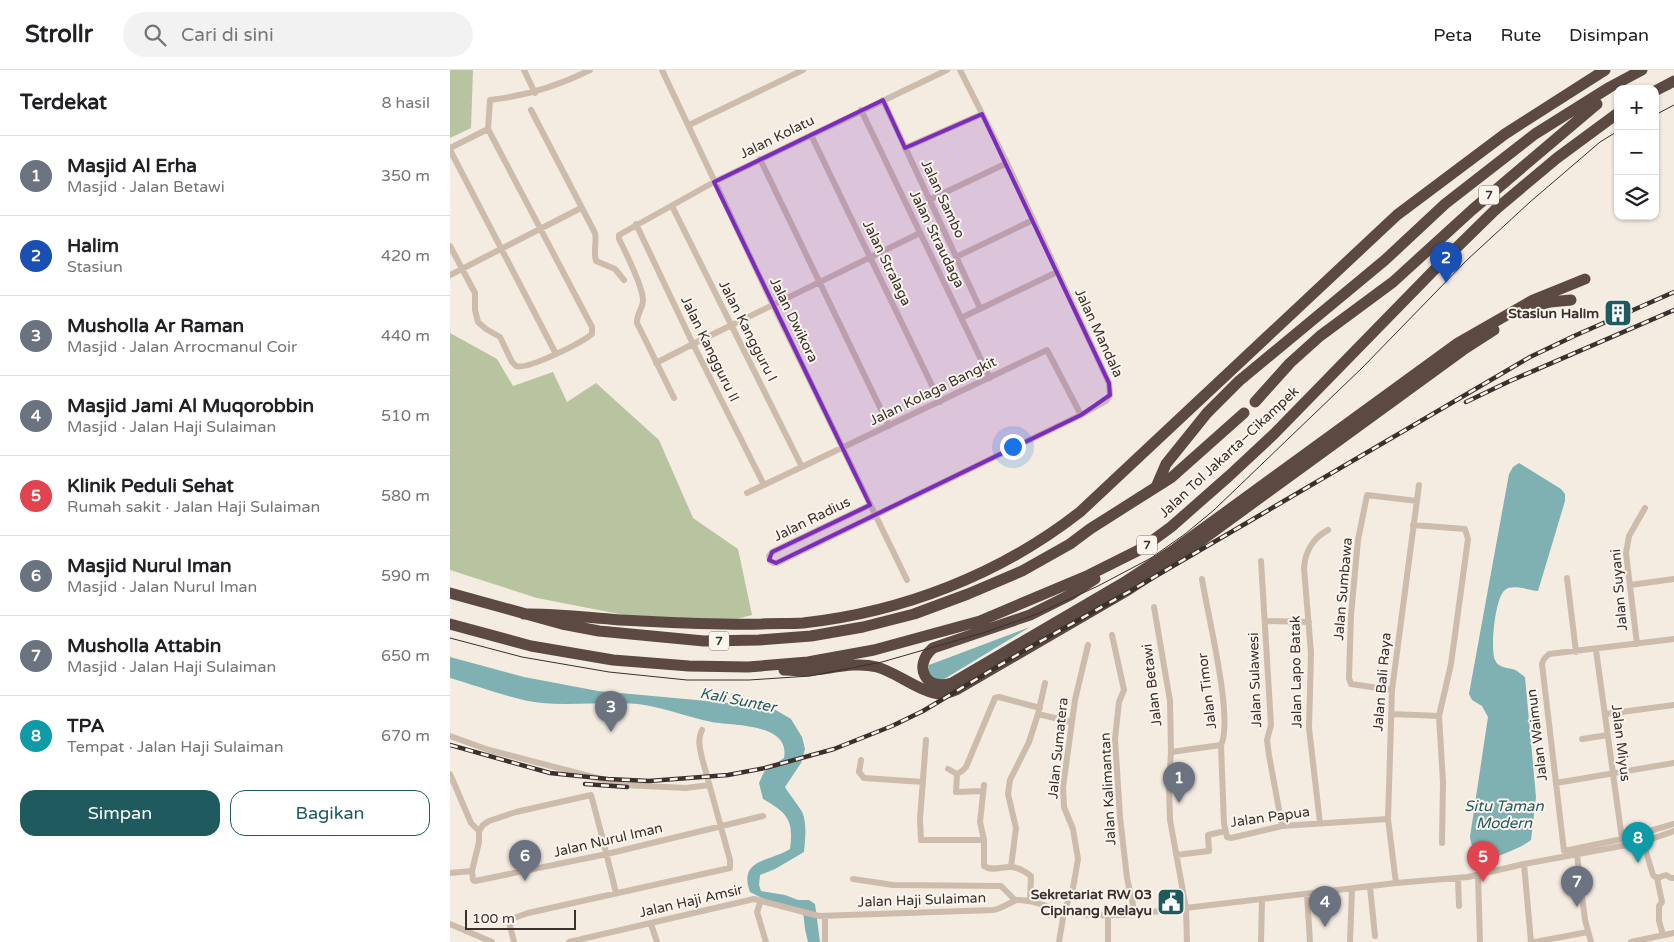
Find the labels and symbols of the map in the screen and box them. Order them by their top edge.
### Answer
street label: Jalan Kolatu [737,112,817,162]
street label: Jalan Sambo [917,157,969,241]
road number: 7 [1479,186,1499,204]
street label: Jalan Straudaga [906,187,968,291]
street label: Jalan Stralaga [859,218,915,308]
pin: 2 [1430,242,1462,283]
street label: Jalan Dwikora [766,275,822,365]
street label: Jalan Kangguru I [715,278,781,384]
street label: Jalan Mandala [1071,286,1127,380]
street label: Jalan Kangguru II [677,293,743,405]
building icon: Stasiun Halim [1603,298,1633,328]
place label: Stasiun Halim [1508,305,1599,322]
street label: Jalan Kolaga Bangkit [867,353,1000,429]
street label: Jalan Tol Jakarta–Cikampek [1156,382,1303,521]
your location [1000,434,1026,460]
street label: Jalan Radius [771,493,853,545]
road number: 7 [1137,536,1157,554]
street label: Jalan Sumbawa [1330,537,1356,641]
street label: Jalan Suyani [1607,548,1631,632]
street label: Jalan Lapo Batak [1287,615,1305,729]
road number: 7 [709,632,729,650]
street label: Jalan Sulawesi [1245,632,1265,728]
street label: Jalan Bali Raya [1369,632,1395,732]
street label: Jalan Betawi [1138,643,1166,727]
street label: Jalan Timor [1194,651,1220,730]
water label: Kali Sunter [699,684,780,717]
street label: Jalan Waimun [1523,688,1551,782]
pin: 3 [595,691,627,732]
street label: Jalan Sumatera [1044,696,1072,800]
street label: Jalan Miyus [1608,703,1634,783]
street label: Jalan Kalimantan [1097,732,1119,846]
pin: 1 [1163,762,1195,803]
water label: Situ Taman Modern [1464,797,1545,832]
street label: Jalan Papua [1229,803,1311,831]
street label: Jalan Nurul Iman [552,819,664,861]
pin: 8 [1622,822,1654,863]
pin: 6 [509,840,541,881]
pin: 5 [1467,841,1499,882]
pin: 7 [1561,866,1593,907]
street label: Jalan Haji Amsir [638,881,745,921]
place label: Sekretariat RW 03 Cipinang Melayu [1031,886,1152,919]
pin: 4 [1309,886,1341,927]
public building icon: Sekretariat RW 03 Cipinang Melayu [1156,887,1186,917]
street label: Jalan Haji Sulaiman [858,889,986,911]
scale bar [465,907,576,930]

